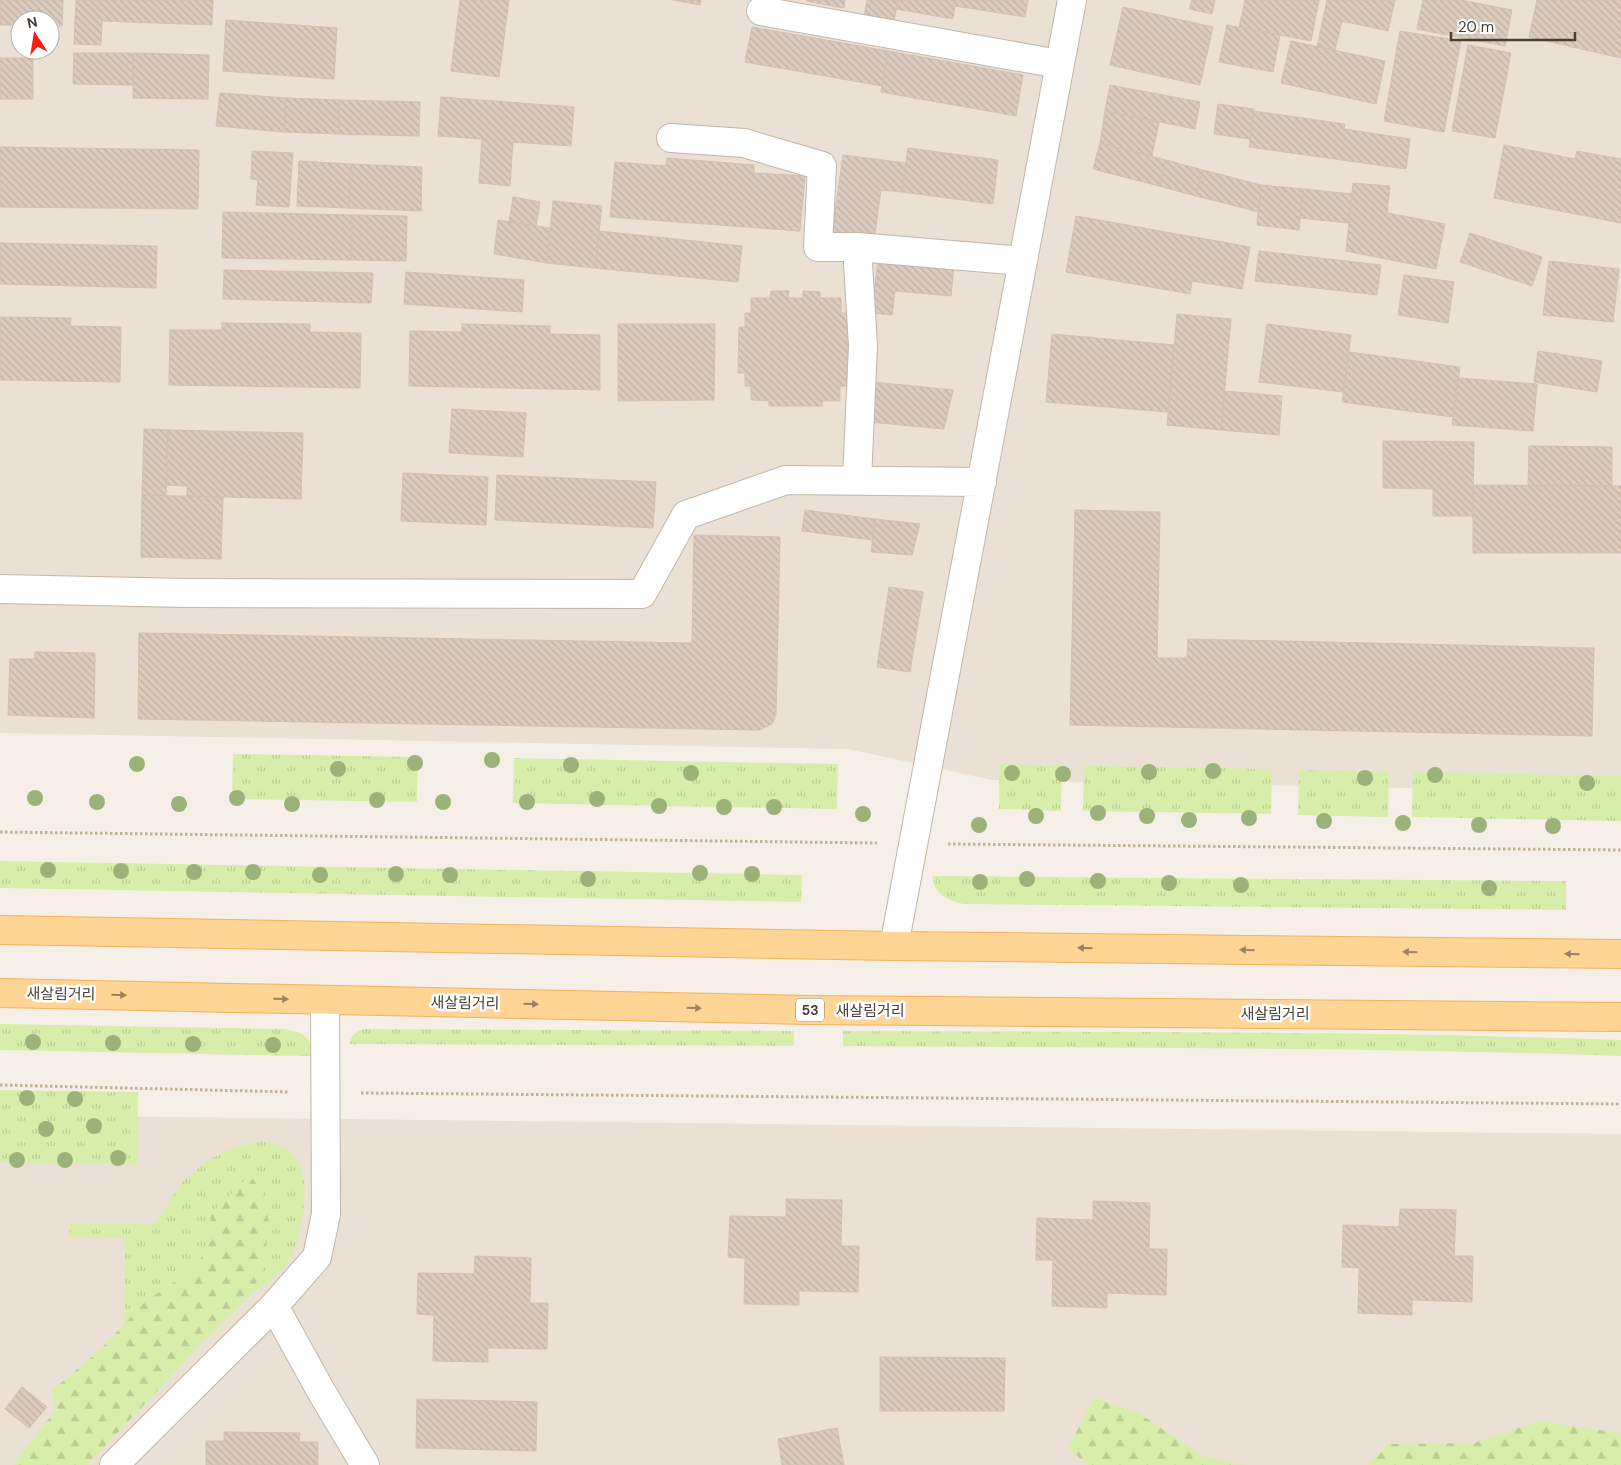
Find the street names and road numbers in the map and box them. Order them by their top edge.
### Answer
street label: 새살림거리 [26,983,96,1005]
street label: 새살림거리 [430,992,500,1014]
road number: 53 [796,998,824,1022]
street label: 새살림거리 [835,1001,905,1021]
street label: 새살림거리 [1240,1004,1310,1024]

